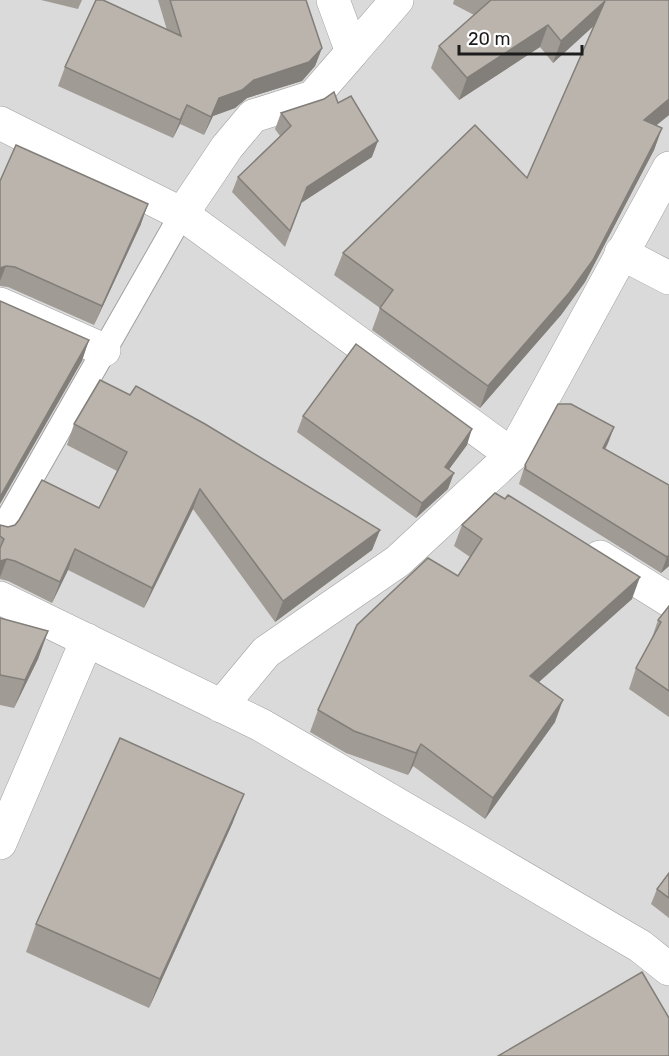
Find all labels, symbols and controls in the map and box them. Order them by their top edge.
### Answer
scale bar [459,18,582,56]
text: 20 m [468,28,510,50]

